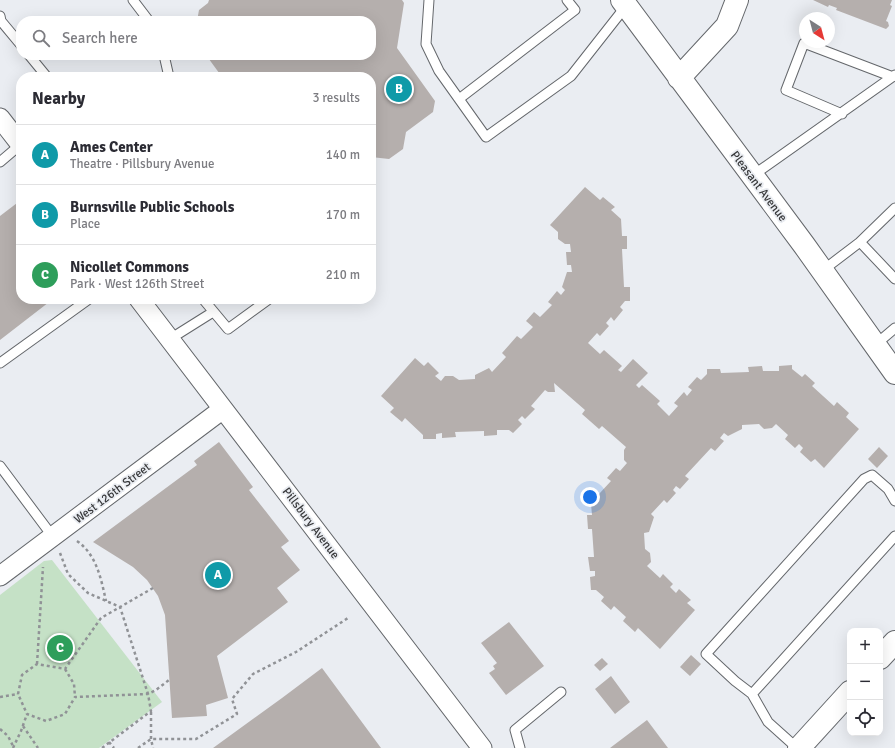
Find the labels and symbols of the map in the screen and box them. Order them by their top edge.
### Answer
north arrow [799,12,835,48]
pin: B [386,74,412,104]
street label: Pleasant Avenue [727,148,790,225]
street label: West 126th Street [71,460,154,527]
street label: Pillsbury Avenue [279,485,342,562]
your location [580,487,600,507]
pin: A [205,560,231,590]
pin: C [47,633,73,663]

